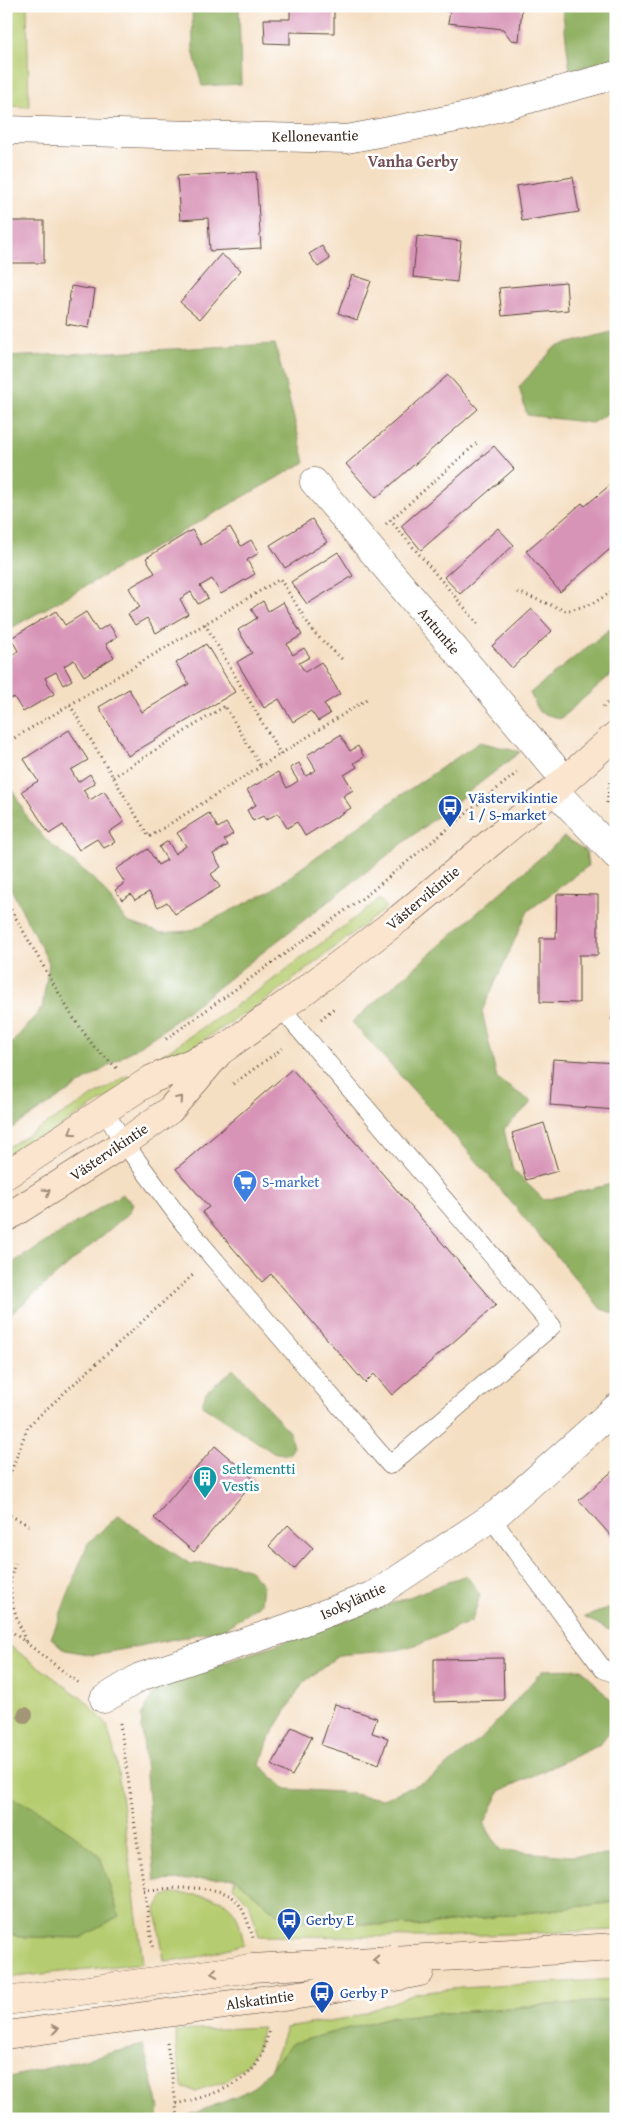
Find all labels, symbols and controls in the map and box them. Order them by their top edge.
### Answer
street label: Kellonevantie [271,124,359,147]
district label: Vanha Gerby [368,149,459,173]
street label: Antuntie [413,603,465,659]
place label: Västervikintie 1 / S-market [468,787,558,825]
bus stop icon: Västervikintie 1 / S-market [437,794,463,828]
street label: Västervikintie [382,861,464,935]
one-way arrow [174,1095,183,1104]
street label: Västervikintie [66,1118,152,1185]
one-way arrow [68,1125,77,1135]
supermarket icon: S-market [232,1169,258,1203]
place label: S-market [262,1171,320,1192]
one-way arrow [42,1189,51,1199]
place label: Setlementti Vestis [222,1458,295,1496]
building icon: Setlementti Vestis [192,1465,218,1499]
street label: Isokyläntie [317,1577,389,1624]
bus stop icon: Gerby E [276,1907,302,1941]
place label: Gerby E [306,1909,355,1930]
one-way arrow [372,1955,380,1966]
one-way arrow [210,1967,218,1978]
bus stop icon: Gerby P [309,1980,335,2014]
place label: Gerby P [340,1982,389,2003]
street label: Alskatintie [225,1984,295,2015]
one-way arrow [51,2024,59,2035]

